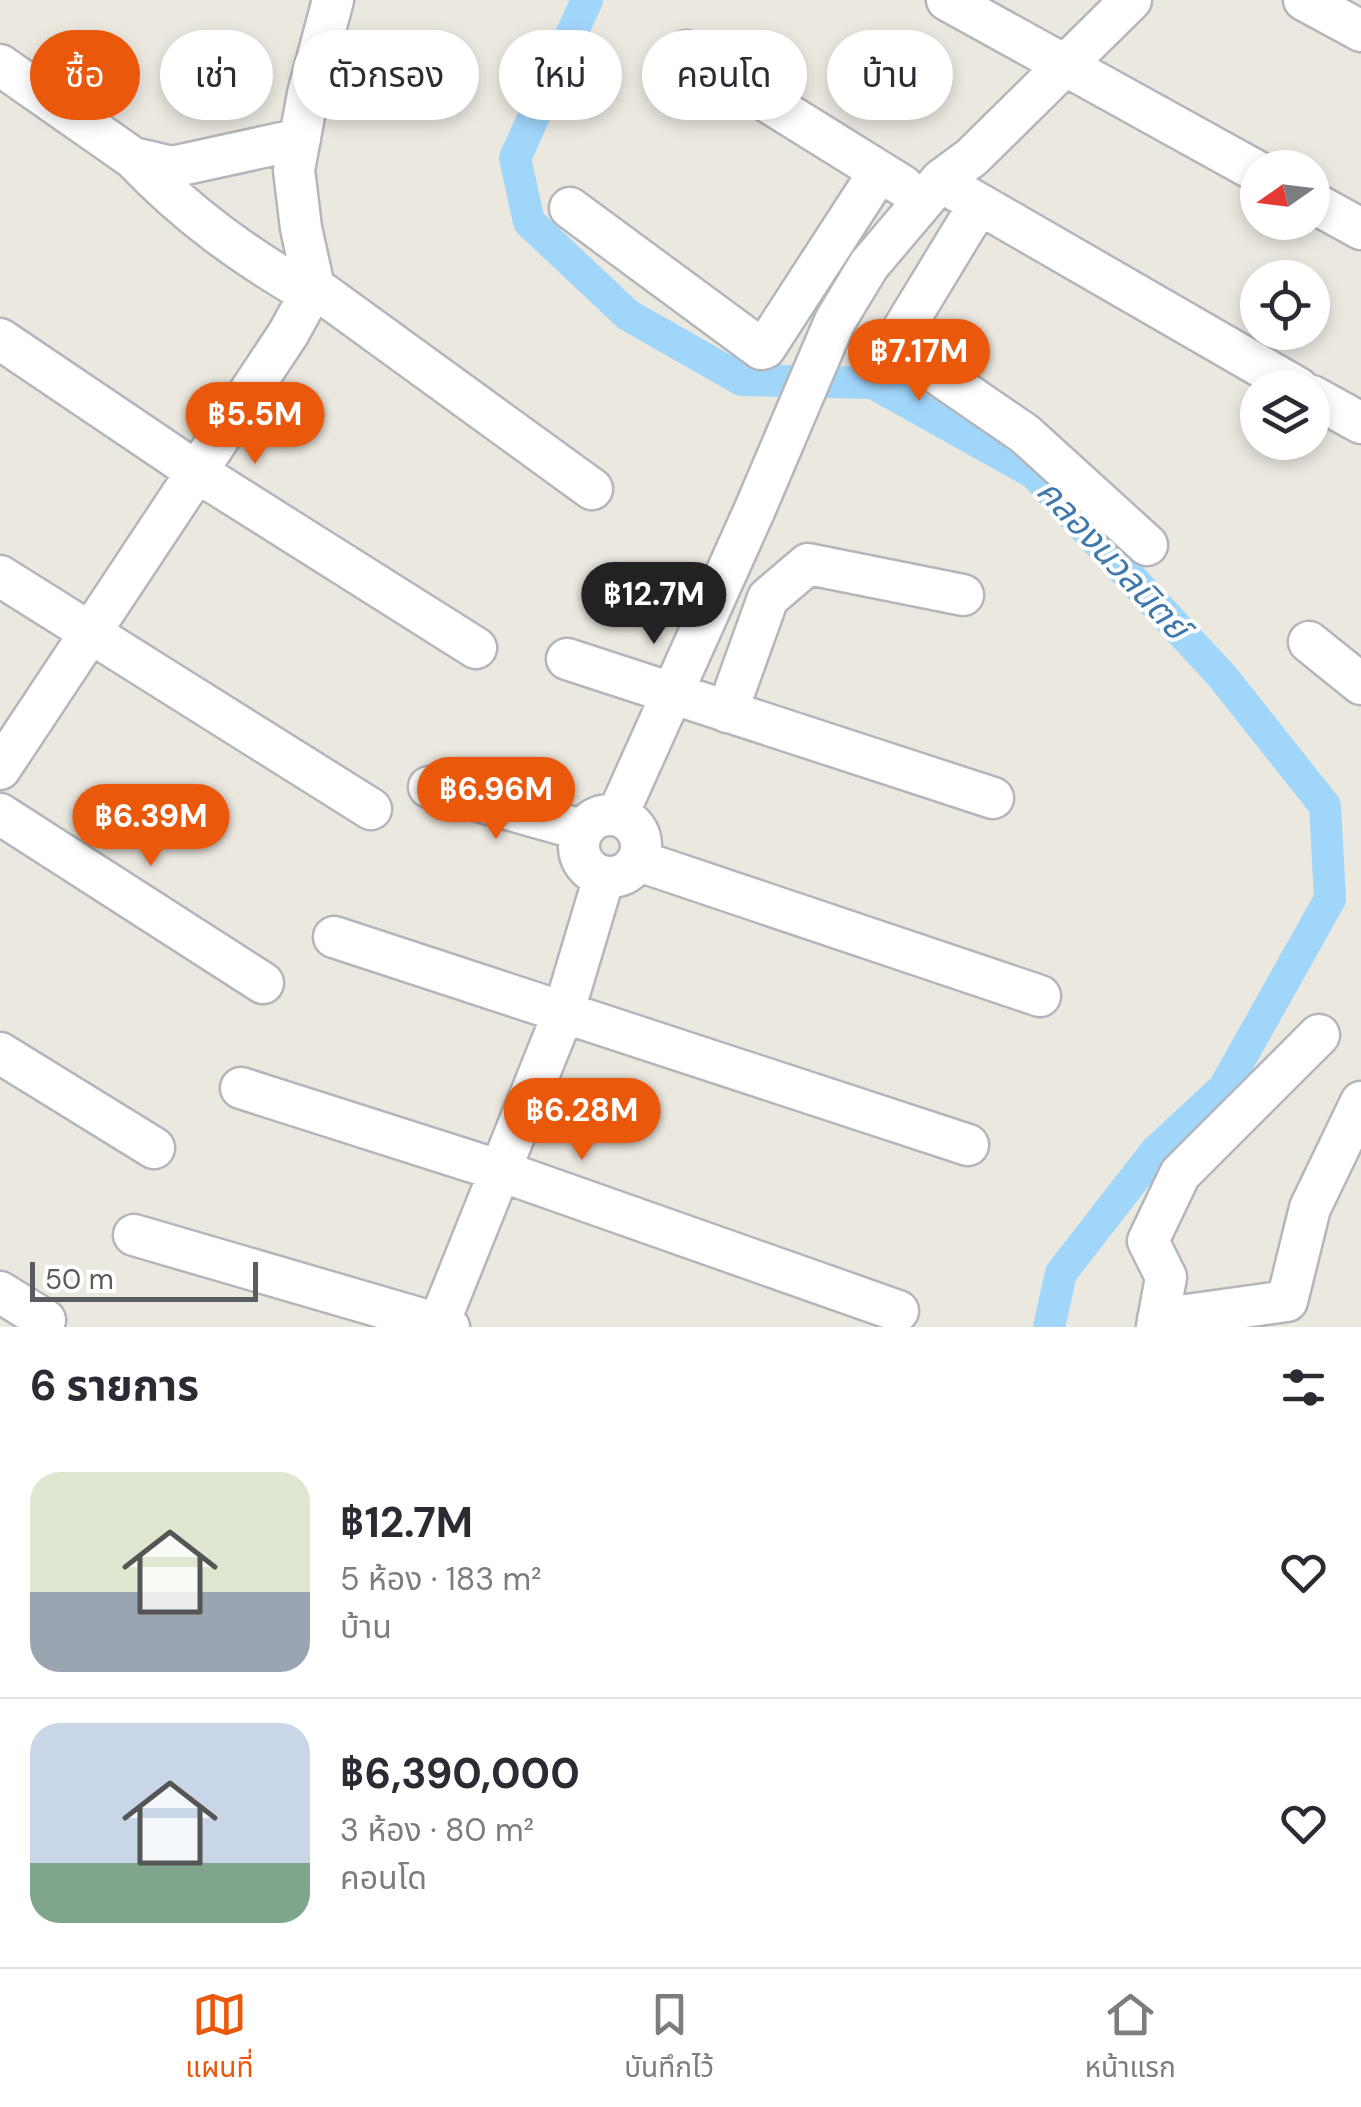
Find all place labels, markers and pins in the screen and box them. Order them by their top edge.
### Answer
pin: ฿7.17M [838,319,1000,404]
pin: ฿5.5M [185,382,325,467]
pin: ฿12.7M [573,562,735,647]
pin: ฿6.96M [415,757,577,842]
pin: ฿6.39M [70,784,232,869]
pin: ฿6.28M [501,1078,663,1163]

